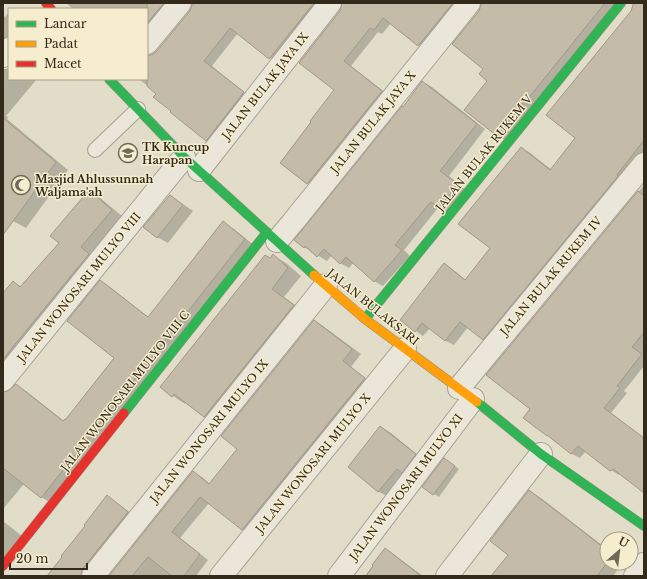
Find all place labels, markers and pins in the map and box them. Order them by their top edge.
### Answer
place label: TK Kuncup Harapan [142,140,210,167]
school or university icon: TK Kuncup Harapan [117,142,139,164]
place label: Masjid Ahlussunnah Waljama'ah [34,172,154,199]
mosque icon: Masjid Ahlussunnah Waljama'ah [10,174,32,196]

